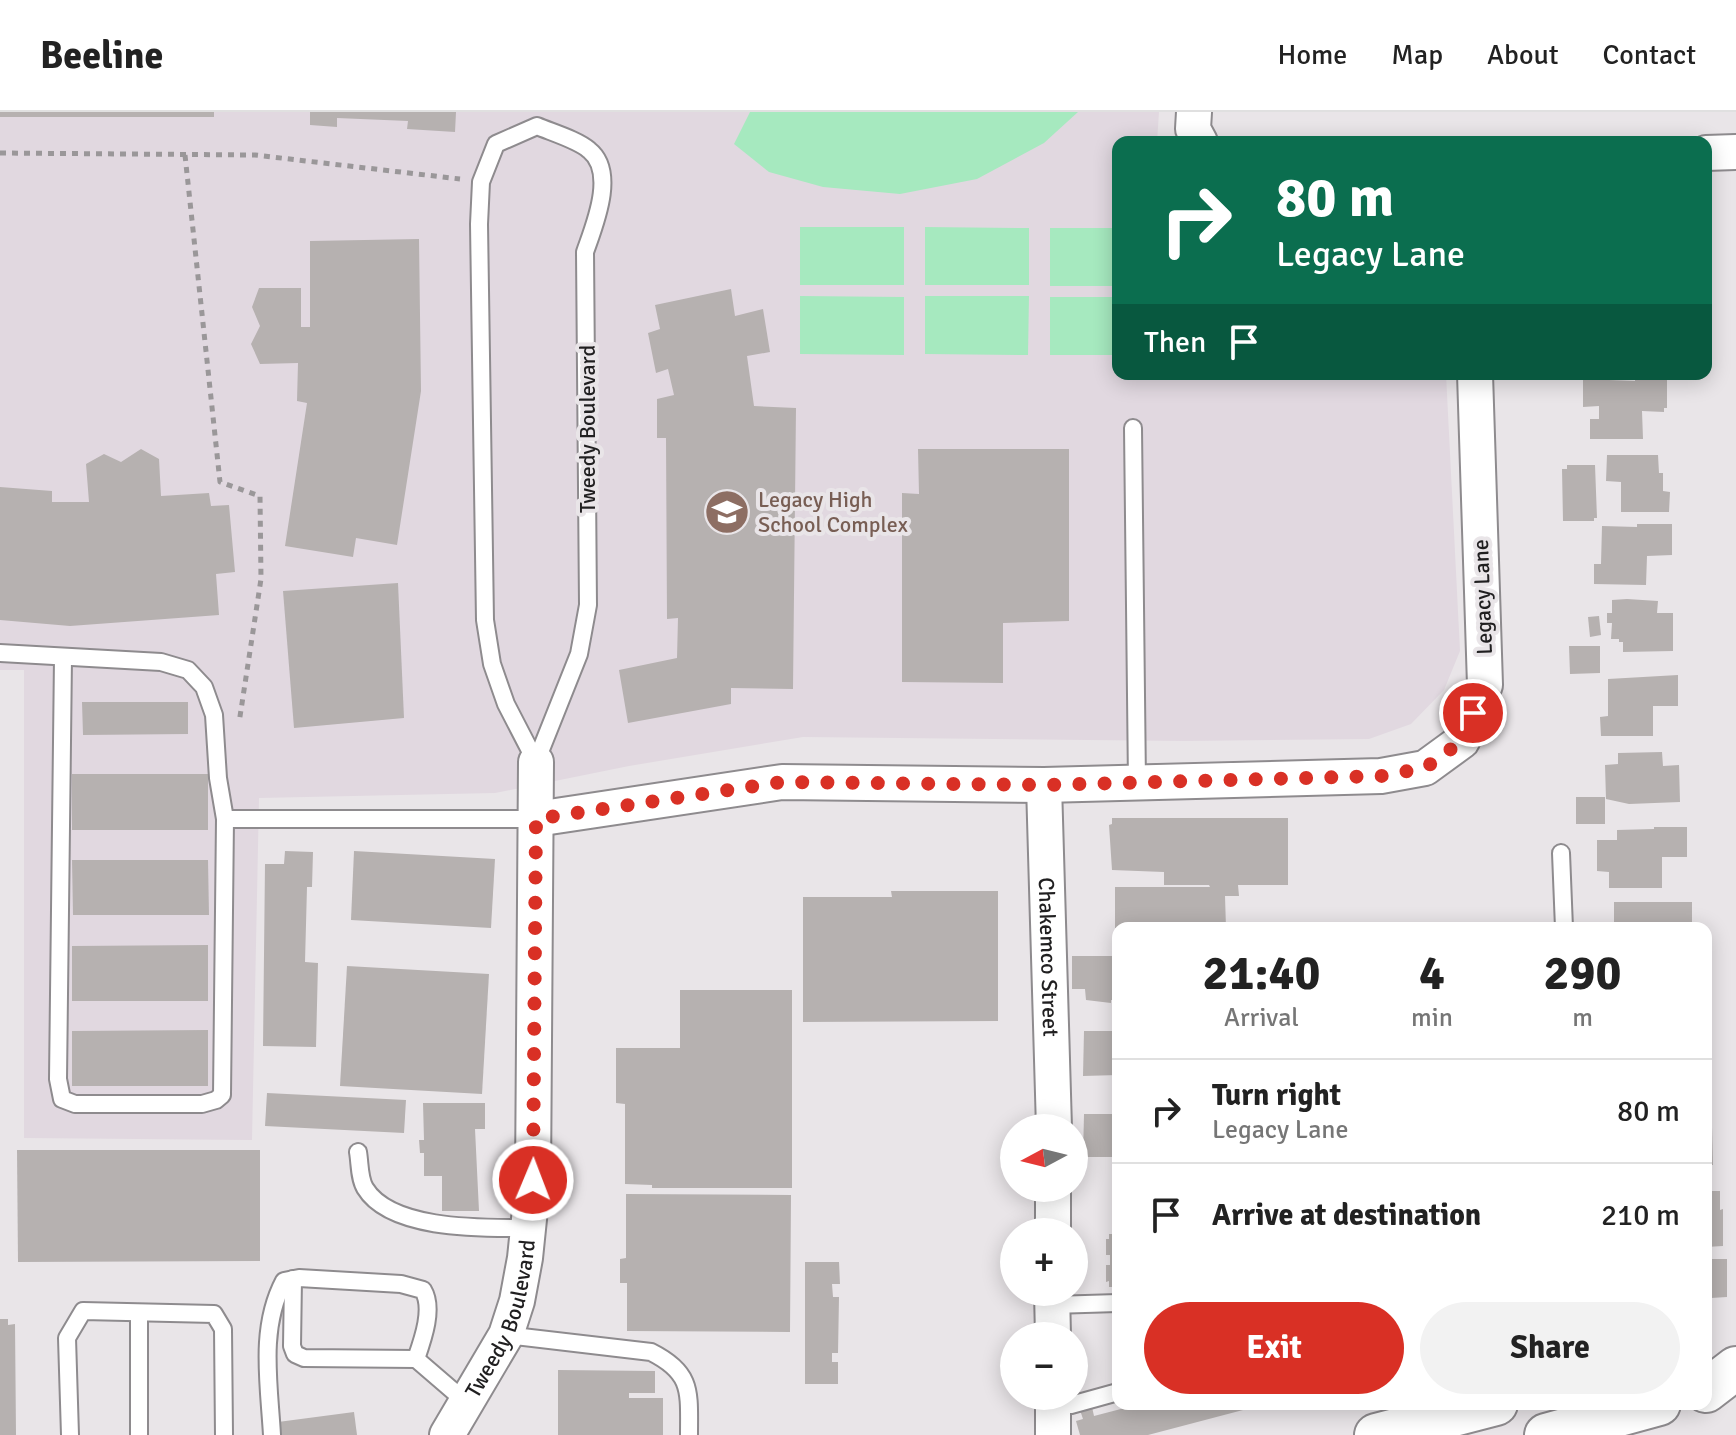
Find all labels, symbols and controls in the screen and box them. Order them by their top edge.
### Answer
text: Beeline [40,32,163,79]
text: Home [1278,38,1347,72]
text: Map [1391,38,1443,72]
text: About [1487,38,1559,72]
text: Contact [1603,38,1696,72]
text: 80 m [1276,163,1394,232]
icon: right [1144,168,1248,272]
text: Legacy Lane [1276,232,1465,277]
icon: arrive [1222,320,1266,364]
text: Then [1144,324,1206,361]
street label: Tweedy Boulevard [574,345,601,513]
place label: Legacy High School Complex [758,486,908,538]
school or university icon: Legacy High School Complex [703,488,751,536]
street label: Legacy Lane [1467,539,1498,655]
pin [1439,679,1507,747]
icon: arrive [1451,691,1495,735]
street label: Chakemco Street [1033,877,1064,1037]
text: 21:40 [1203,944,1320,1003]
text: 4 [1419,944,1445,1003]
text: 290 [1544,944,1621,1003]
text: Arrival [1224,1002,1299,1034]
text: min [1411,1002,1453,1034]
text: m [1572,1002,1593,1034]
text: Turn right [1212,1077,1341,1114]
icon: right [1144,1089,1188,1133]
text: 80 m [1617,1093,1680,1130]
north arrow [1000,1114,1088,1202]
map controls [1000,1114,1088,1410]
text: Legacy Lane [1212,1114,1349,1146]
position arrow [491,1138,575,1222]
icon: arrive [1144,1193,1188,1237]
text: Arrive at destination [1212,1197,1481,1234]
text: 210 m [1601,1197,1680,1234]
button: + [1000,1218,1088,1306]
street label: Tweedy Boulevard [459,1238,541,1403]
button: Exit [1144,1302,1404,1394]
button: Share [1420,1302,1680,1394]
button: − [1000,1322,1088,1410]

